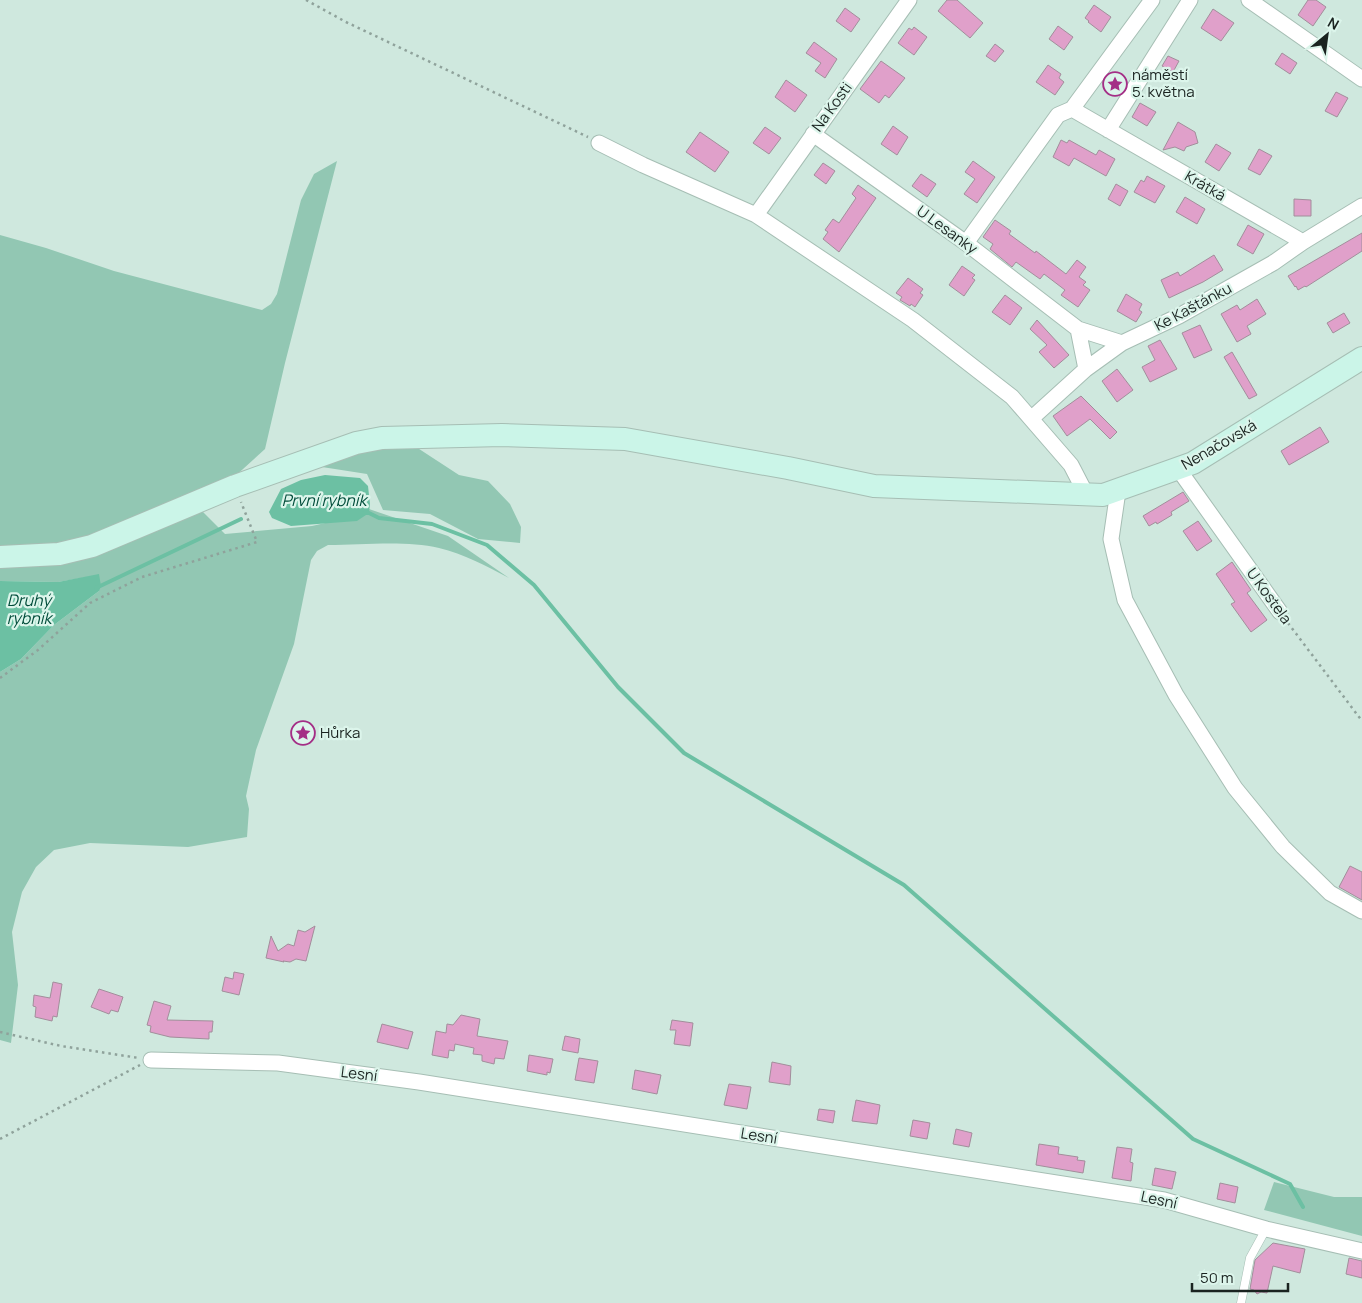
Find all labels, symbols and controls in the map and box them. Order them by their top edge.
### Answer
north arrow [1302,10,1352,60]
text: N [1325,12,1343,34]
place label: náměstí 5. května [1132,64,1195,102]
place icon: náměstí 5. května [1102,71,1128,97]
street label: Na Kosti [807,78,857,136]
street label: Krátká [1181,165,1230,206]
street label: U Lesanky [913,200,982,259]
street label: Ke Kaštánku [1150,277,1235,336]
street label: Nenačovská [1177,415,1260,475]
water label: První rybník [282,489,368,511]
street label: U Kostela [1242,563,1297,628]
water label: Druhý rybník [7,589,54,629]
place icon: Hůrka [290,720,316,746]
place label: Hůrka [320,722,360,743]
street label: Lesní [340,1061,379,1086]
street label: Lesní [739,1122,779,1149]
street label: Lesní [1139,1185,1180,1214]
scale bar [1192,1260,1288,1292]
text: 50 m [1200,1267,1234,1288]

